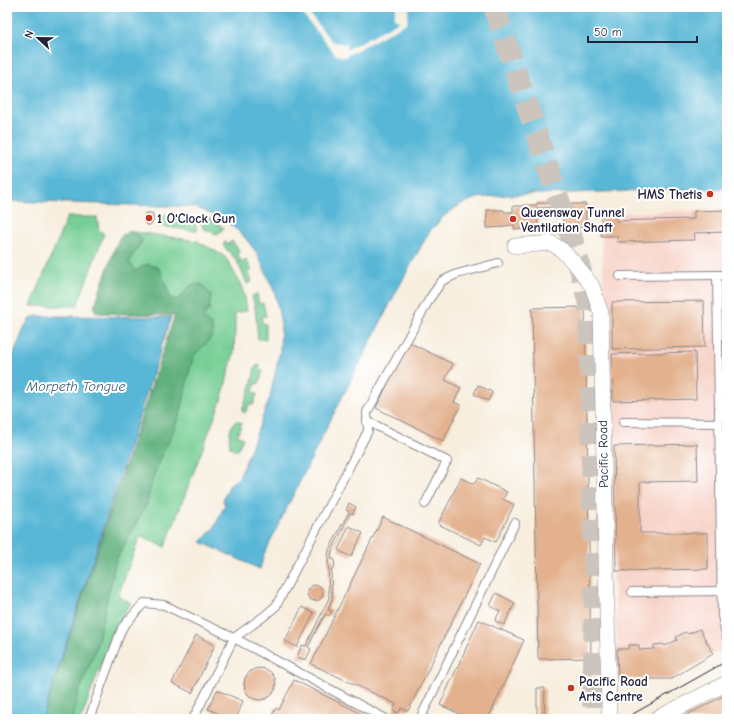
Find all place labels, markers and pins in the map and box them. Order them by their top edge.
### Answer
place label: HMS Thetis [638,187,702,202]
marker: HMS Thetis [705,189,715,199]
place label: Queensway Tunnel Ventilation Shaft [521,205,624,235]
place label: 1 O'Clock Gun [157,211,235,226]
marker: 1 O'Clock Gun [144,213,154,223]
marker: Queensway Tunnel Ventilation Shaft [508,214,518,224]
place label: Pacific Road Arts Centre [579,674,648,704]
marker: Pacific Road Arts Centre [566,683,576,693]

